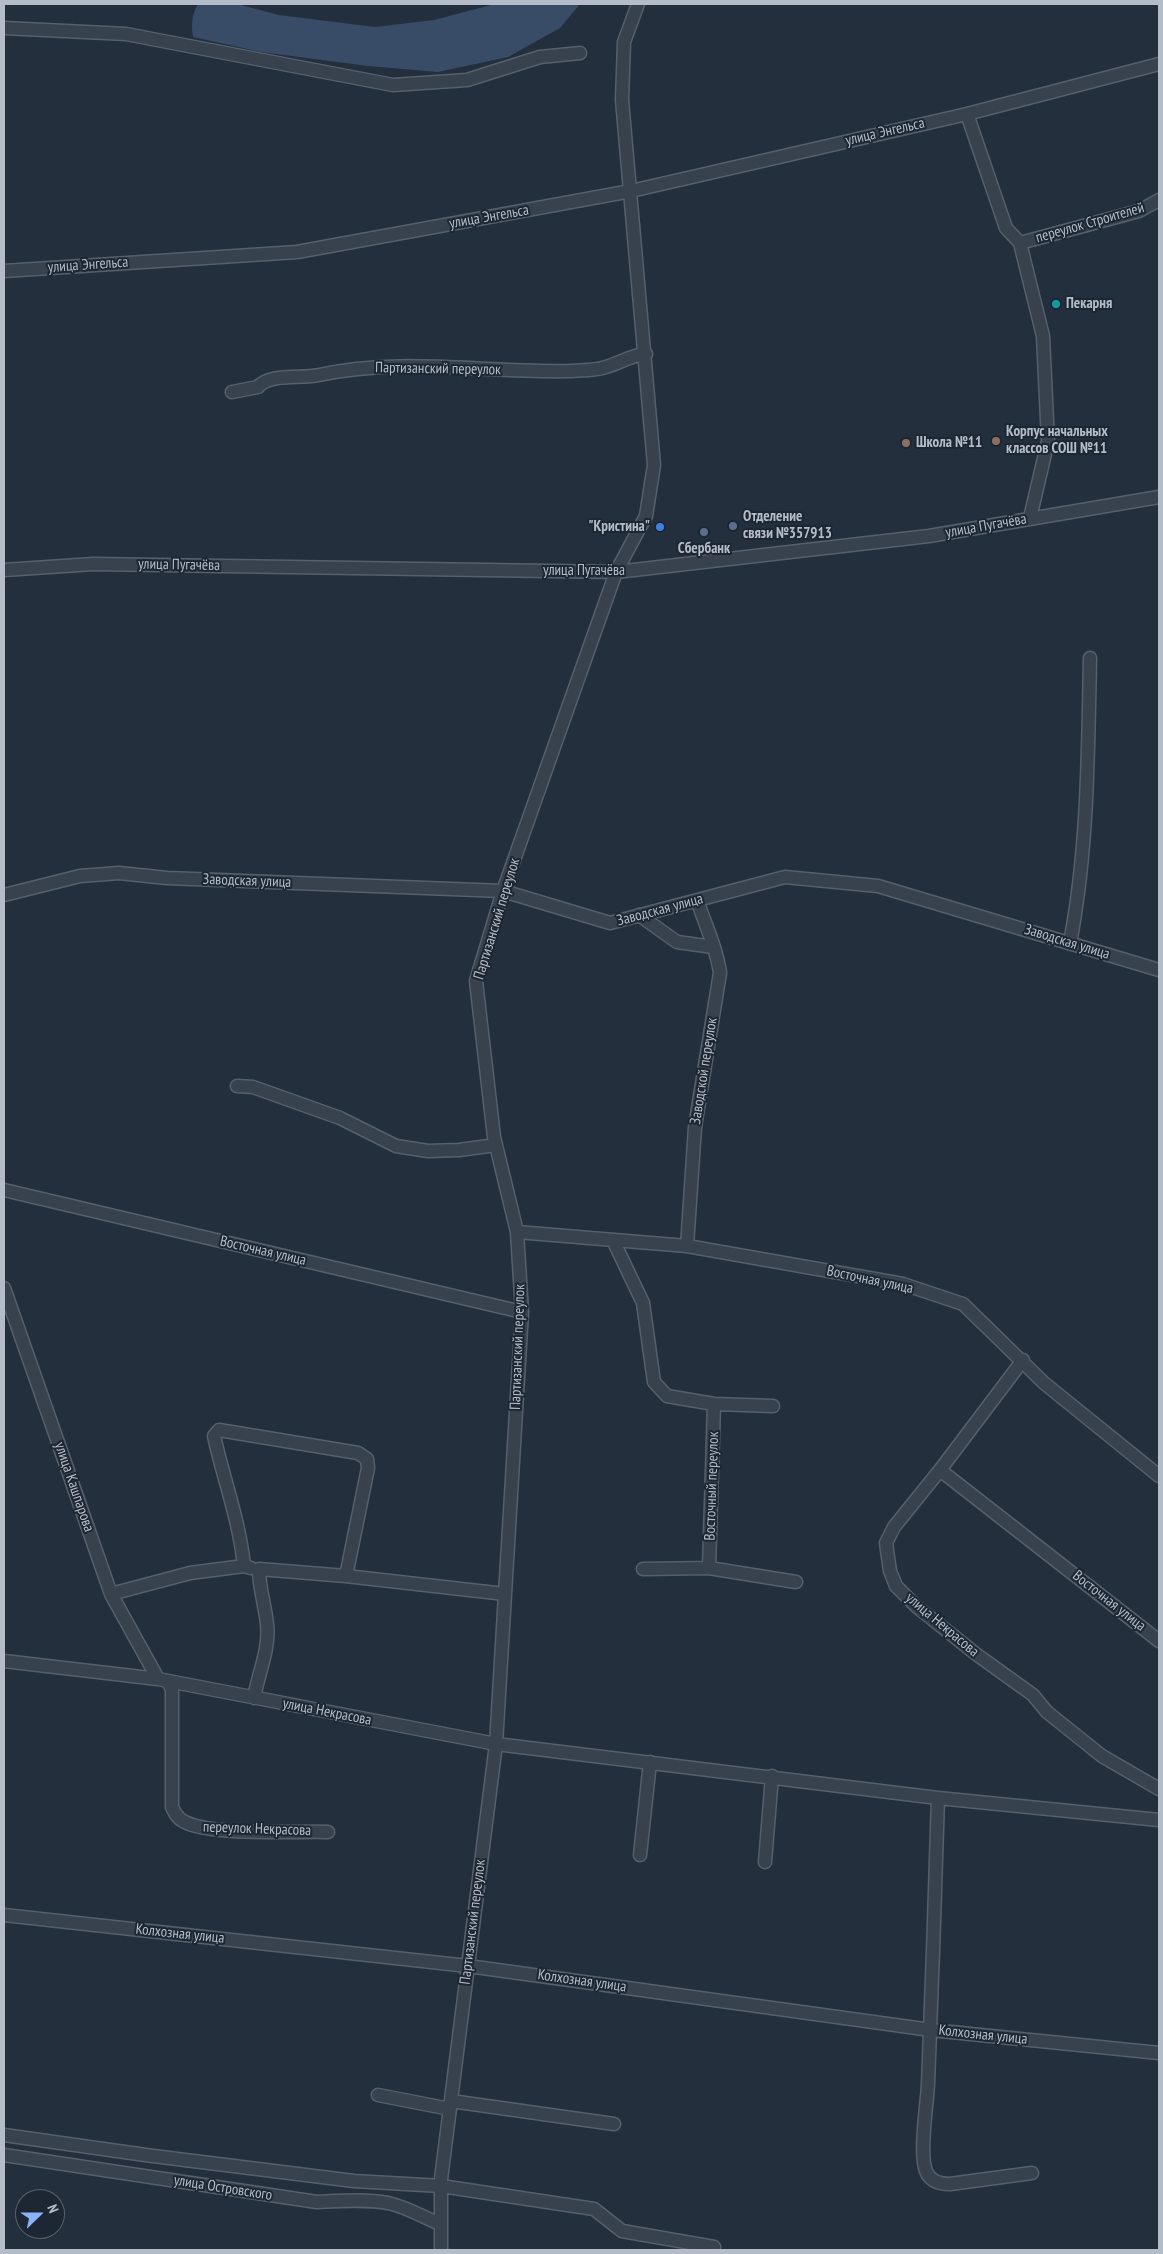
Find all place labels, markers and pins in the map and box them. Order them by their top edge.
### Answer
place label: Пекарня [1066,295,1112,313]
marker: Пекарня [1050,298,1062,310]
place label: Корпус начальных классов СОШ №11 [1006,423,1108,458]
place label: Школа №11 [916,434,982,452]
marker: Корпус начальных классов СОШ №11 [990,435,1002,447]
marker: Школа №11 [900,437,912,449]
place label: Отделение связи №357913 [743,508,832,543]
place label: "Кристина" [588,518,650,536]
marker: Отделение связи №357913 [727,520,739,532]
marker: "Кристина" [654,521,666,533]
marker: Сбербанк [698,526,710,538]
place label: Сбербанк [678,540,730,558]

